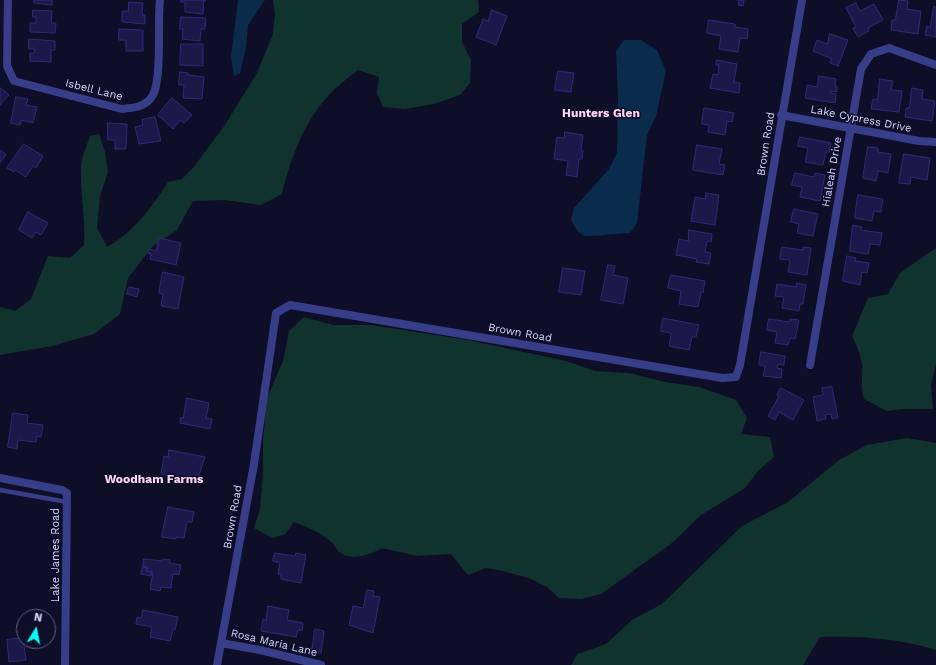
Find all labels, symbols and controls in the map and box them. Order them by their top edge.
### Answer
street label: Isbell Lane [64,77,124,103]
street label: Lake Cypress Drive [809,103,913,135]
district label: Hunters Glen [562,106,640,120]
street label: Brown Road [754,111,778,177]
street label: Hialeah Drive [819,136,845,208]
street label: Brown Road [487,321,553,345]
district label: Woodham Farms [105,472,203,486]
street label: Brown Road [221,484,245,550]
street label: Lake James Road [49,508,63,602]
north arrow [16,609,56,649]
text: N [33,611,43,625]
street label: Rosa Maria Lane [229,627,319,659]

